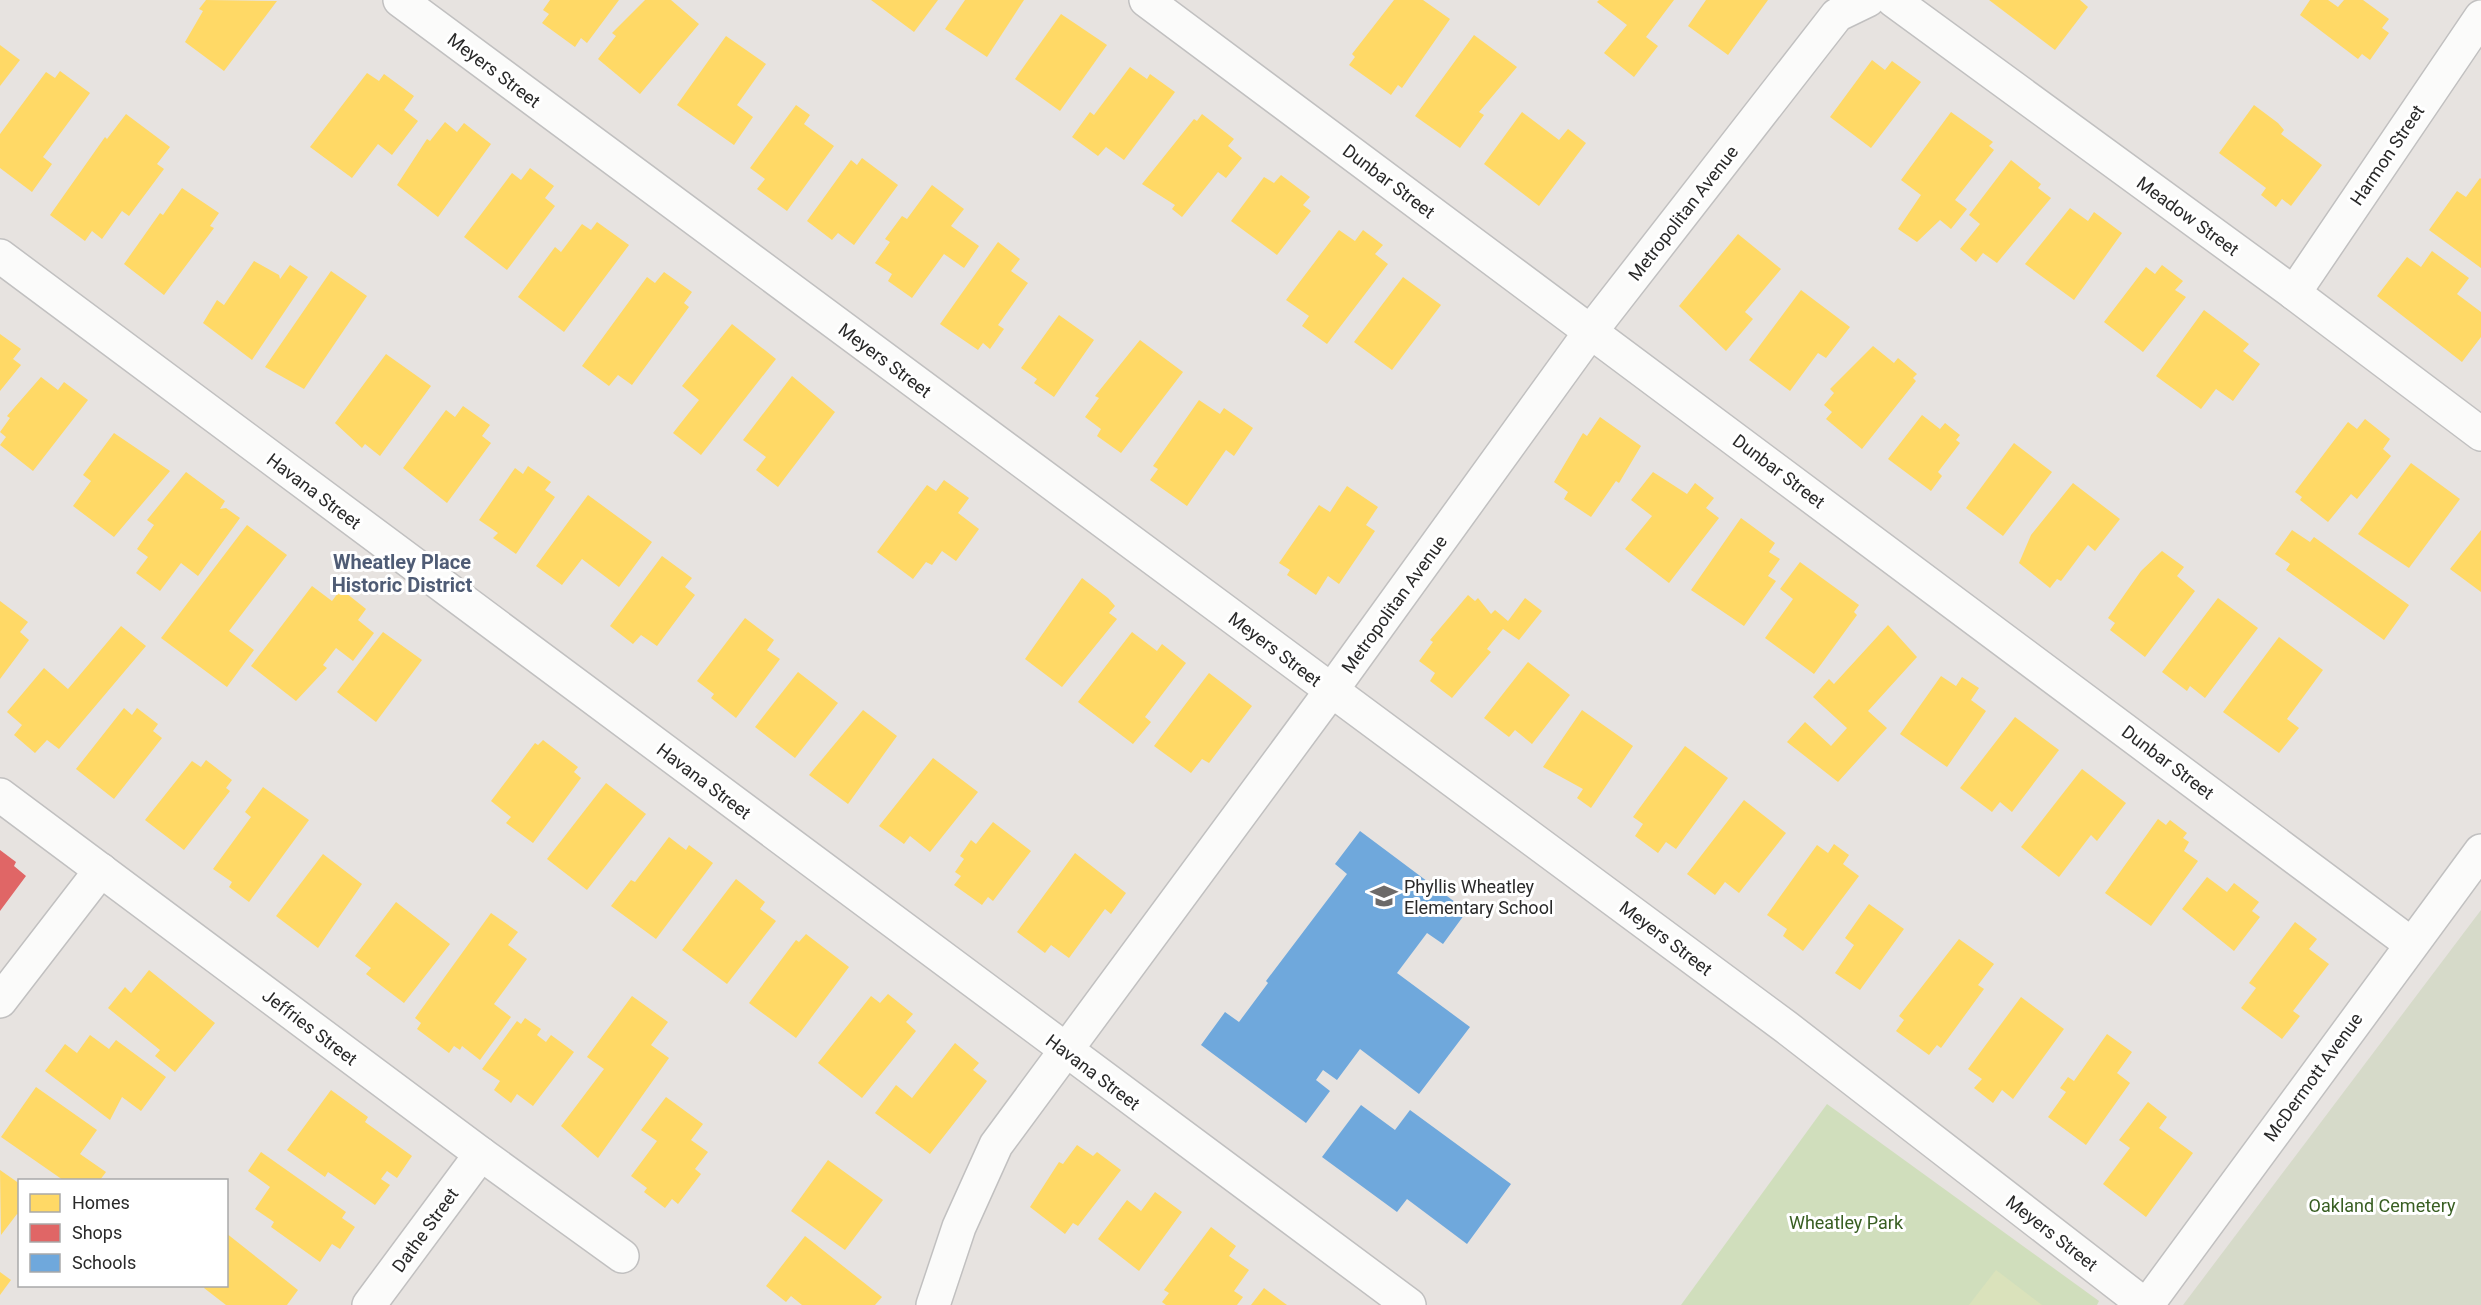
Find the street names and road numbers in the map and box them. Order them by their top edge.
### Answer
street label: Meyers Street [444,28,545,112]
street label: Harmon Street [2346,101,2428,209]
street label: Dunbar Street [1339,140,1439,222]
street label: Metropolitan Avenue [1624,141,1742,285]
street label: Meadow Street [2133,172,2243,260]
street label: Meyers Street [835,318,936,402]
street label: Dunbar Street [1729,430,1829,512]
street label: Havana Street [263,449,365,533]
street label: Metropolitan Avenue [1337,531,1451,677]
street label: Meyers Street [1225,607,1326,691]
street label: Dunbar Street [2118,721,2218,803]
street label: Havana Street [653,739,755,823]
street label: Meyers Street [1616,896,1717,980]
street label: Jeffries Street [258,985,362,1070]
street label: McDermott Avenue [2259,1009,2367,1145]
street label: Havana Street [1042,1030,1144,1114]
street label: Dathe Street [387,1184,463,1276]
street label: Meyers Street [2002,1191,2102,1275]

